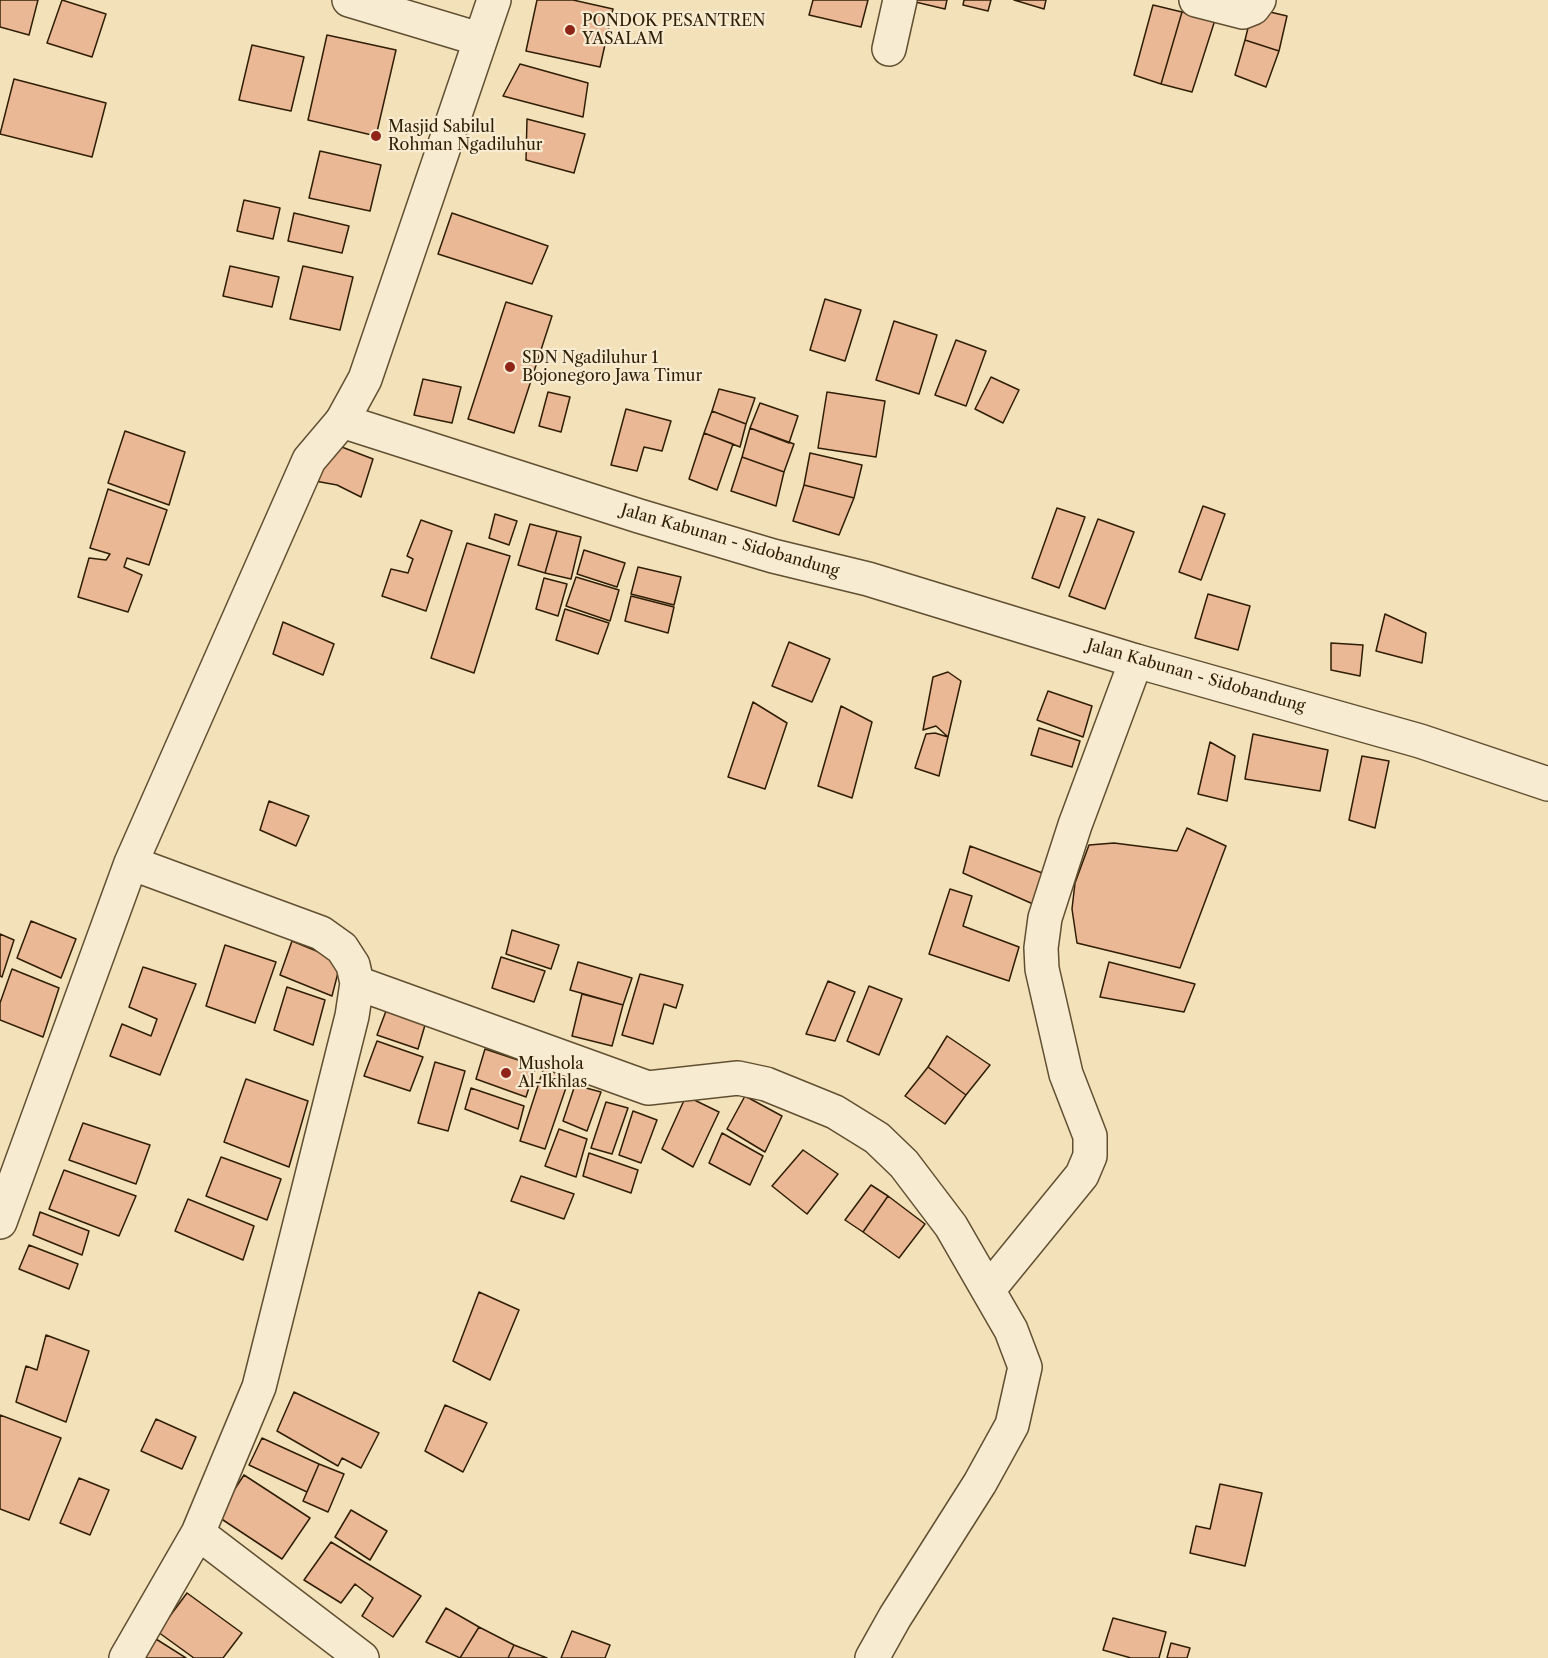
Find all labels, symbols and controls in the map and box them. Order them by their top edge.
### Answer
place label: PONDOK PESANTREN YASALAM [582,11,766,49]
marker: PONDOK PESANTREN YASALAM [563,23,577,37]
place label: Masjid Sabilul Rohman Ngadiluhur [388,117,542,155]
marker: Masjid Sabilul Rohman Ngadiluhur [369,129,383,143]
place label: SDN Ngadiluhur 1 Bojonegoro Jawa Timur [522,348,702,386]
marker: SDN Ngadiluhur 1 Bojonegoro Jawa Timur [503,360,517,374]
street label: Jalan Kabunan - Sidobandung [619,501,841,581]
street label: Jalan Kabunan - Sidobandung [1085,636,1307,716]
place label: Mushola Al-Ikhlas [518,1054,587,1092]
marker: Mushola Al-Ikhlas [499,1066,513,1080]

